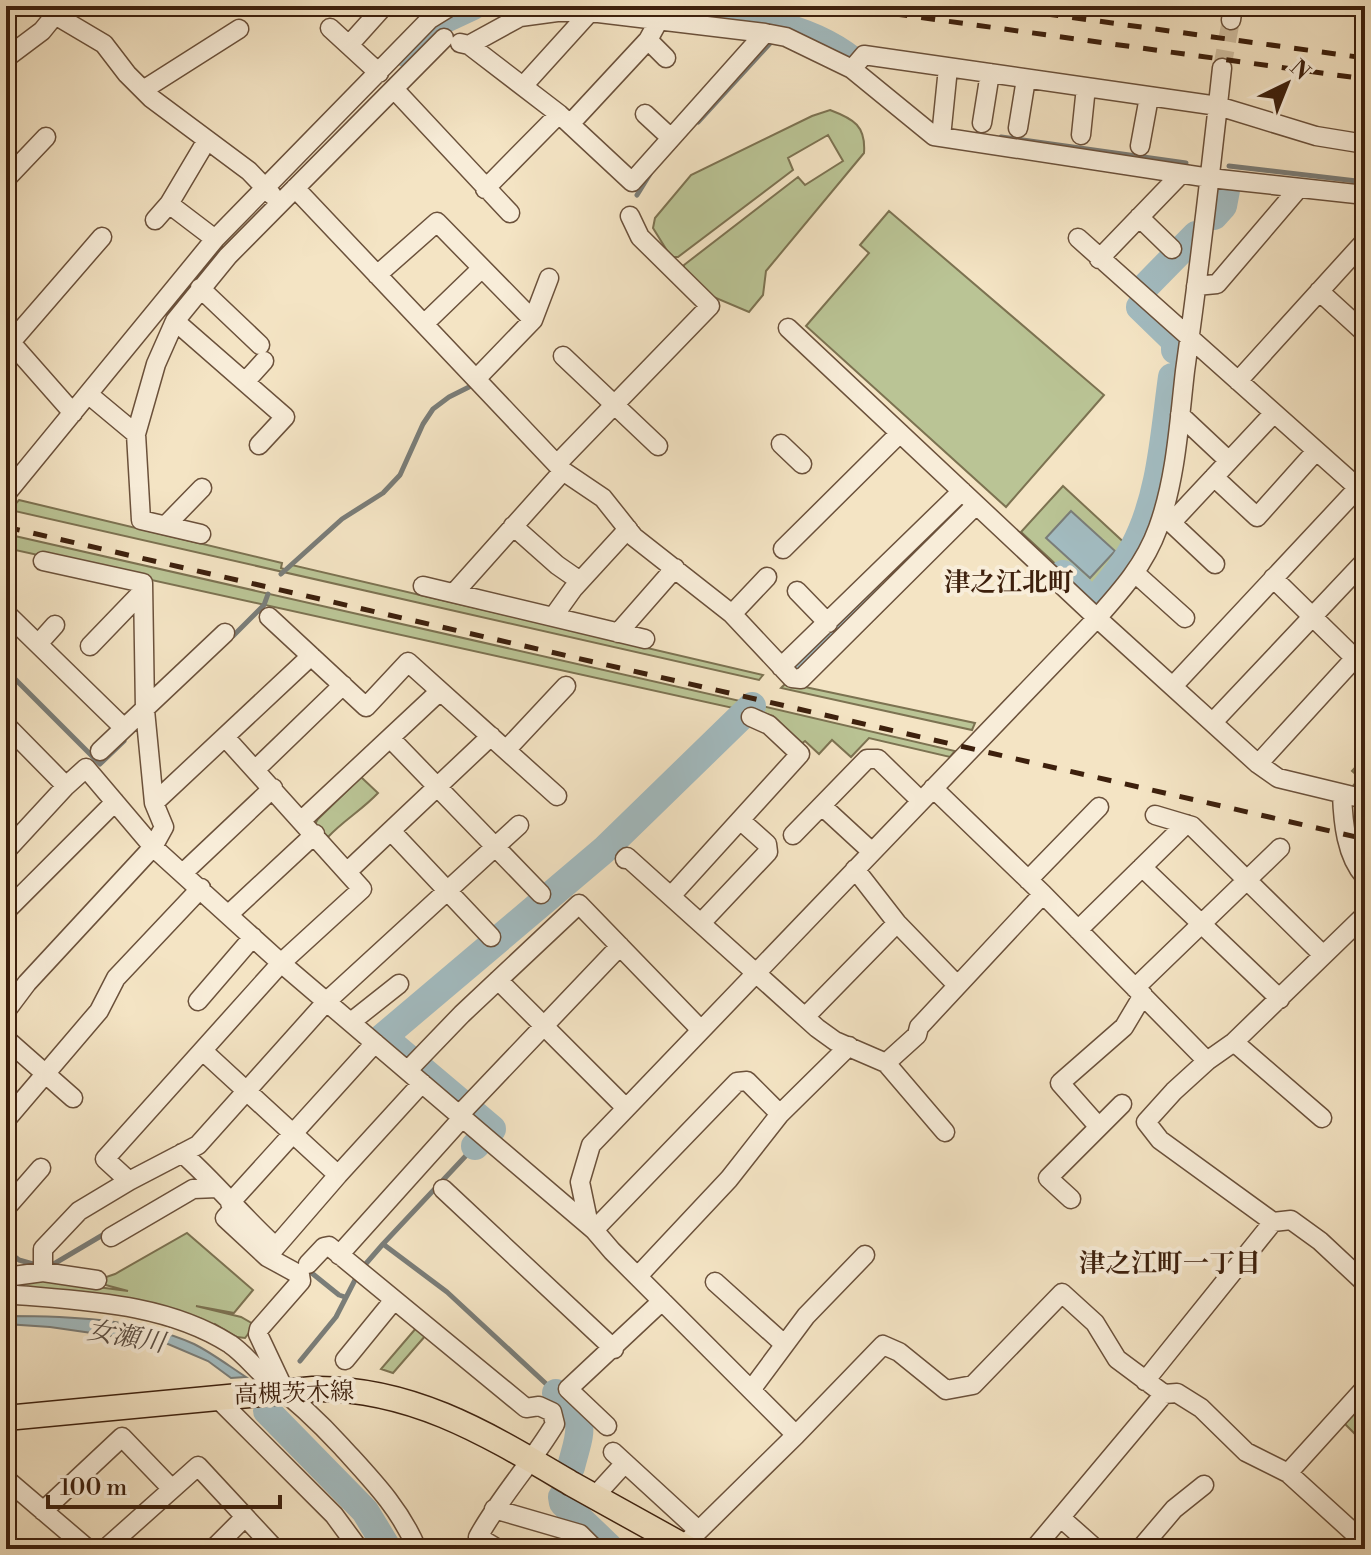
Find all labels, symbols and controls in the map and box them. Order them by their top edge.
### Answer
north arrow [1247,44,1327,124]
text: N [1284,55,1316,87]
district label: 津之江北町 [944,567,1074,599]
district label: 津之江町一丁目 [1079,1248,1261,1280]
water label: 女瀬川 [85,1314,170,1360]
street label: 高槻茨木線 [234,1377,354,1411]
scale bar [48,1459,280,1509]
text: 100 m [60,1473,127,1503]

